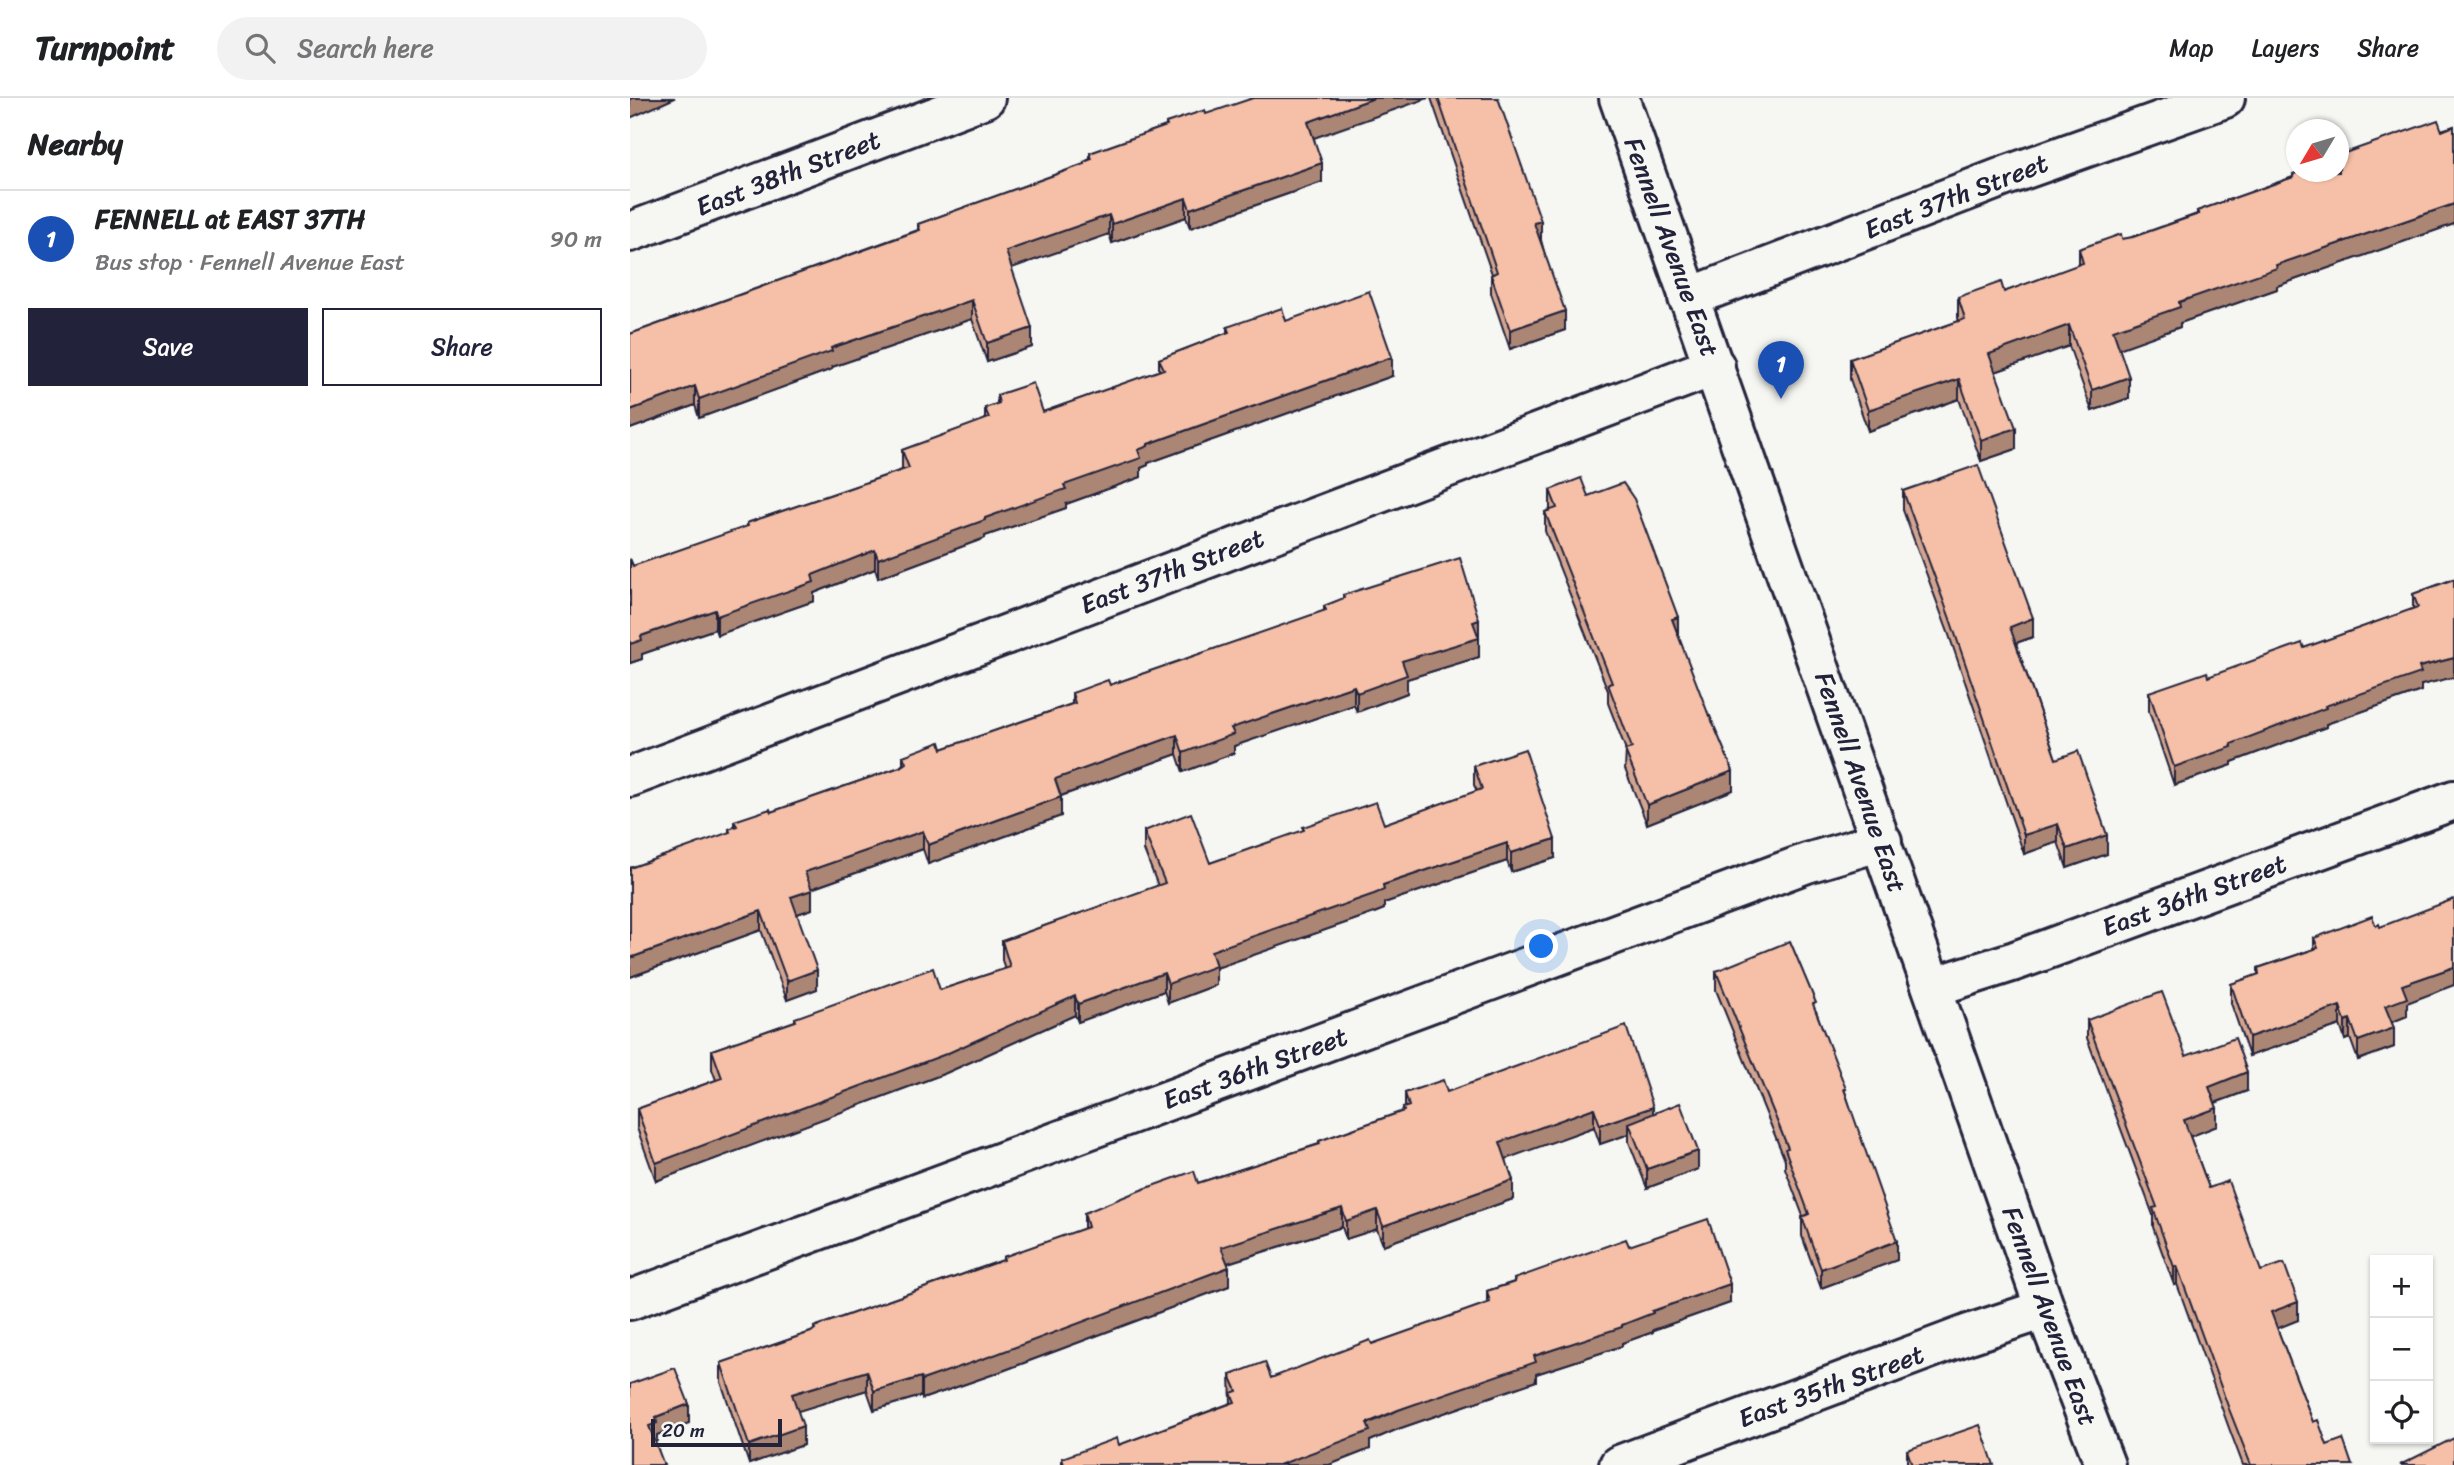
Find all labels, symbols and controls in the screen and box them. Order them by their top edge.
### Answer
search box [217,17,707,80]
text: Turnpoint [35,19,175,77]
text: Search here [297,25,434,71]
text: Map [2169,27,2214,69]
text: Layers [2252,27,2319,69]
text: Share [2357,27,2419,69]
icon: search [241,29,279,67]
text: Nearby [28,117,123,171]
street label: East 38th Street [689,117,887,229]
north arrow [2286,119,2349,182]
street label: Fennell Avenue East [1611,131,1733,363]
street label: East 37th Street [1857,140,2055,252]
text: FENNELL at EAST 37TH [95,196,365,242]
text: 1 [46,219,56,260]
text: 90 m [550,219,602,260]
text: Bus stop · Fennell Avenue East [95,242,405,283]
button: Save [28,308,308,386]
button: Share [322,308,602,386]
pin: 1 [1758,341,1804,399]
street label: East 37th Street [1073,515,1271,627]
street label: Fennell Avenue East [1802,665,1920,899]
street label: East 36th Street [2095,840,2293,950]
your location [1524,929,1558,963]
street label: East 36th Street [1156,1013,1354,1123]
street label: Fennell Avenue East [1989,1200,2111,1432]
map controls [2370,1255,2433,1444]
button: + [2370,1255,2433,1318]
button: − [2370,1318,2433,1381]
street label: East 35th Street [1731,1331,1931,1441]
button: locate [2370,1381,2433,1444]
text: 20 m [662,1414,705,1447]
scale bar [651,1416,782,1448]

